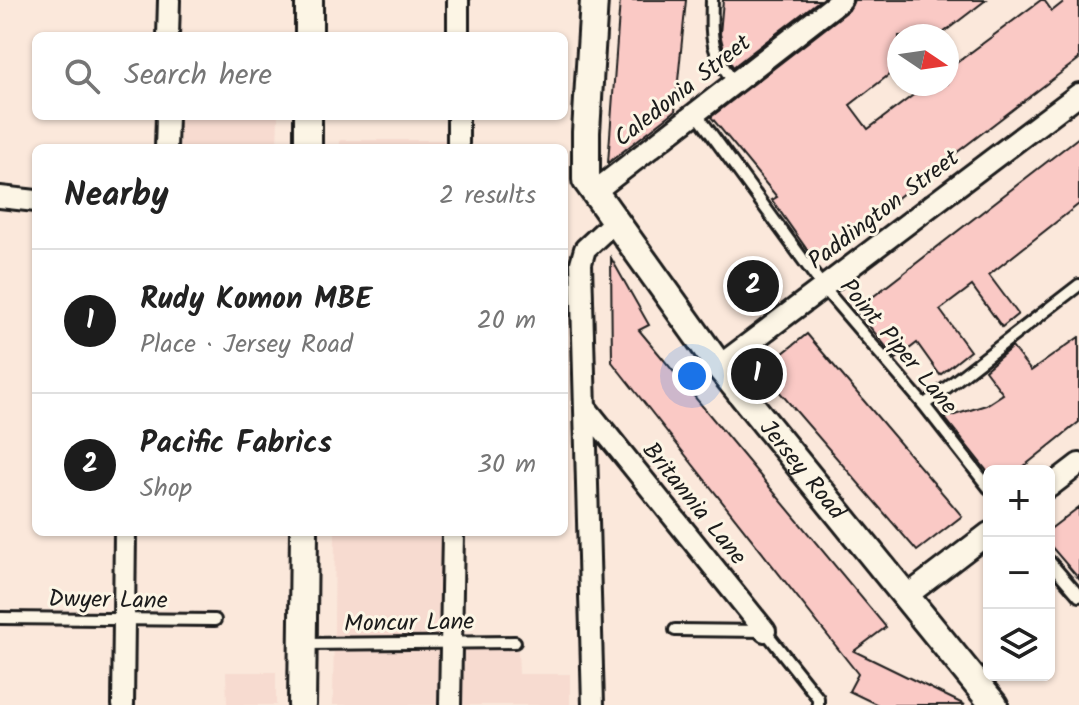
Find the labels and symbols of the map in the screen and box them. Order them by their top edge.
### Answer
street label: Caledonia Street [606,24,761,157]
north arrow [887,24,959,96]
street label: Paddington Street [800,140,969,280]
pin: 2 [727,256,779,316]
street label: Point Piper Lane [829,270,967,424]
pin: 1 [731,344,783,404]
your location [672,356,712,396]
street label: Jersey Road [749,411,855,530]
street label: Britannia Lane [632,434,756,575]
street label: Dwyer Lane [48,580,168,621]
street label: Moncur Lane [344,603,475,644]

